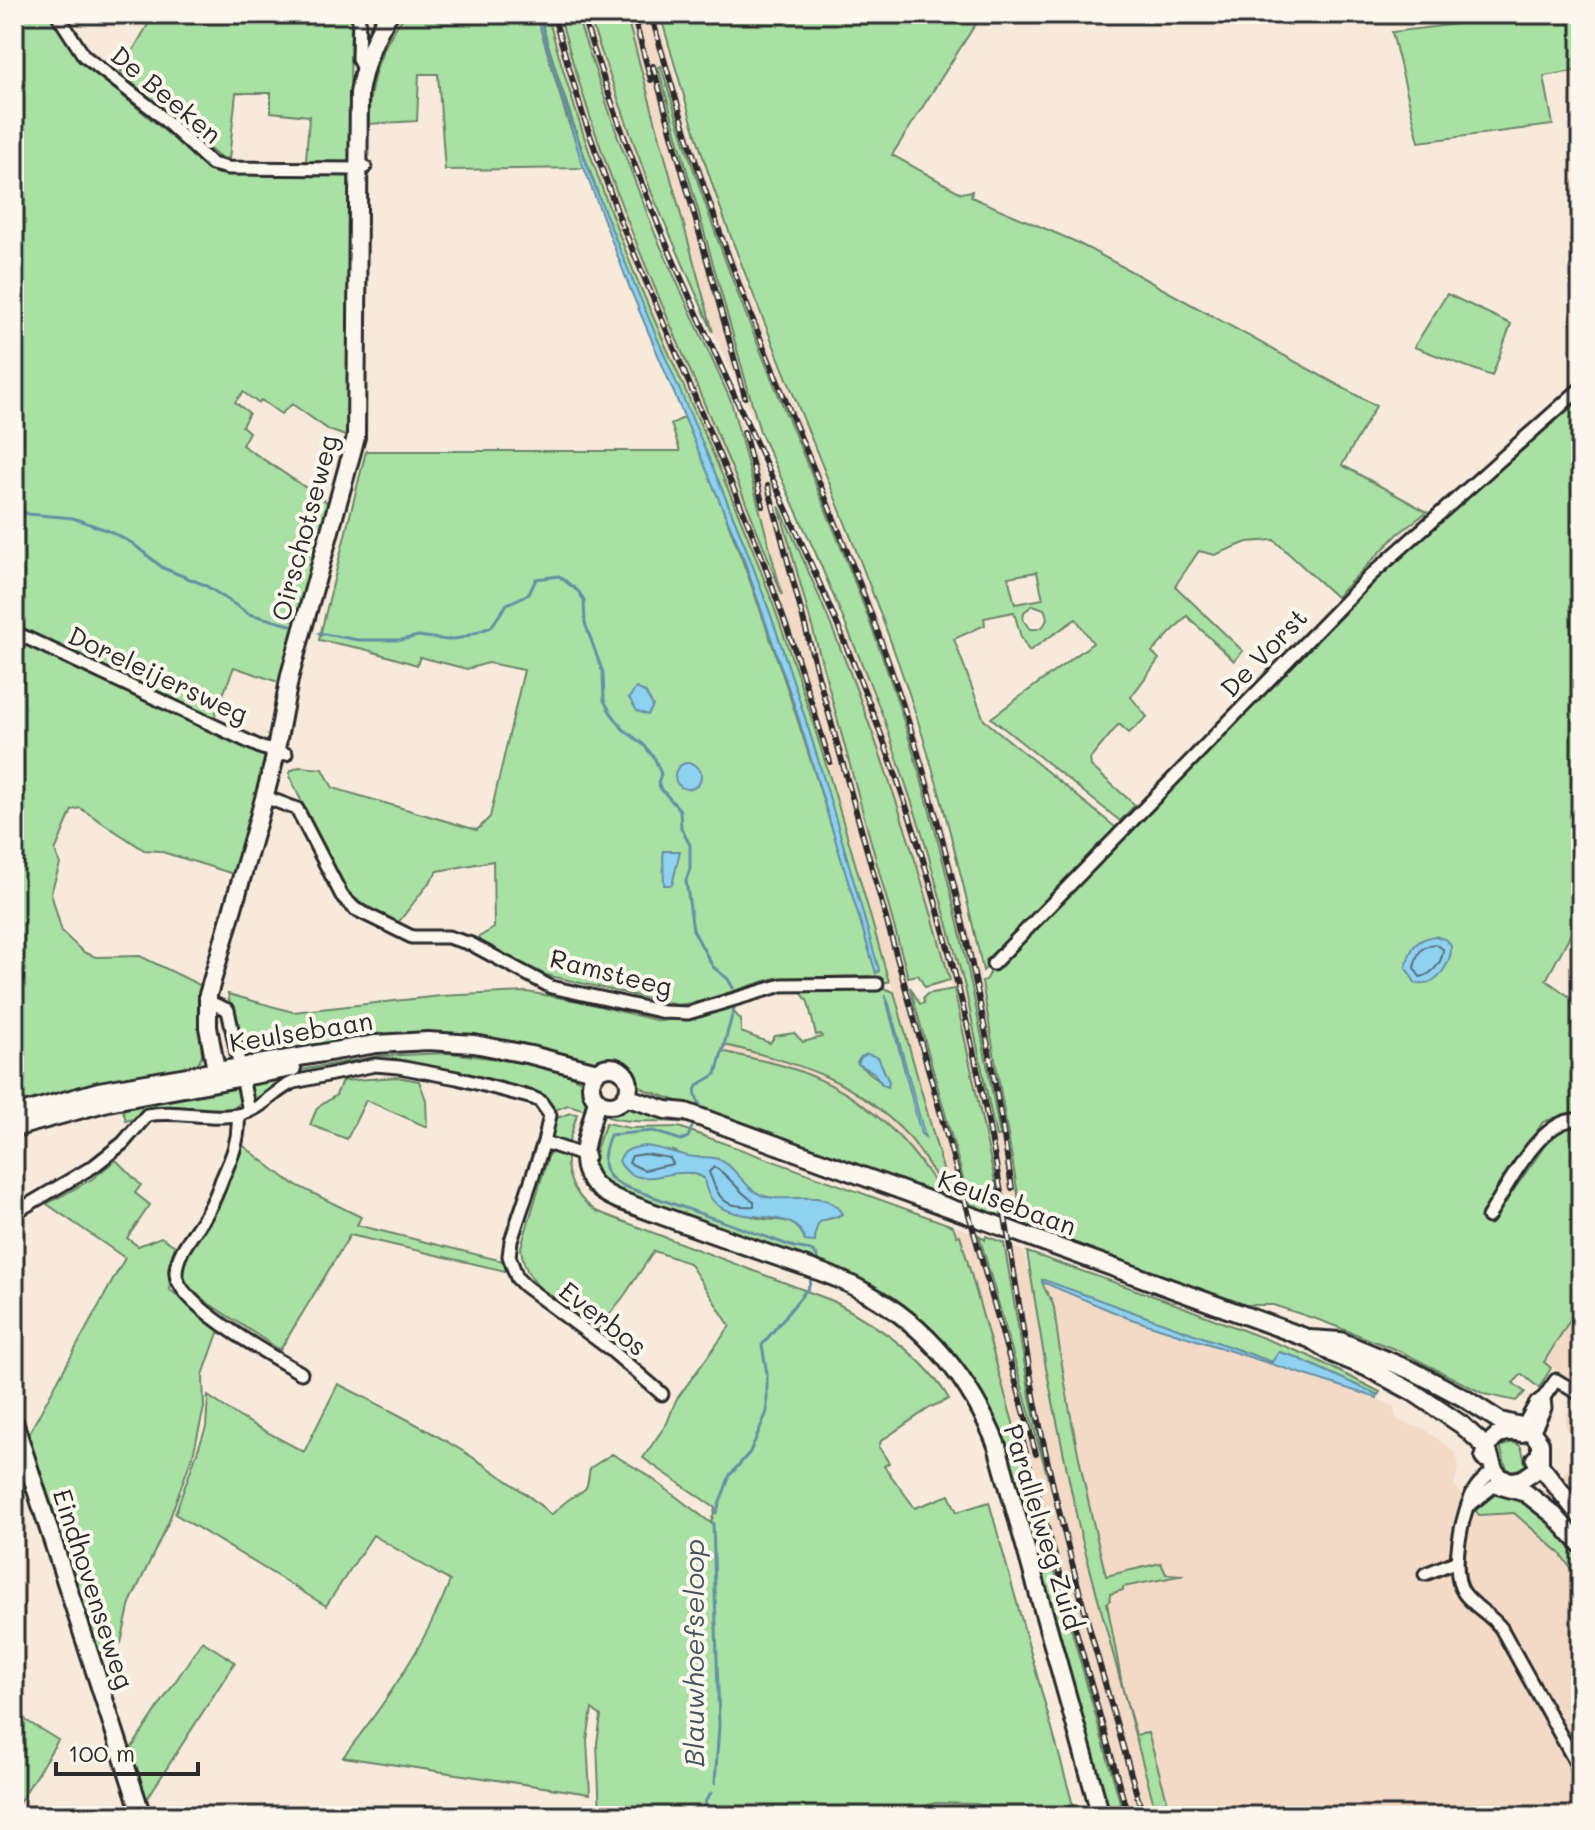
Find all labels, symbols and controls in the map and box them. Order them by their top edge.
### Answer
street label: De Beeken [104,38,229,151]
street label: Oirschotseweg [263,431,345,624]
street label: De Vorst [1212,600,1314,704]
street label: Doreleijersweg [63,618,254,731]
street label: Ramsteeg [547,940,676,1004]
street label: Keulsebaan [227,1003,375,1059]
street label: Keulsebaan [934,1161,1081,1243]
street label: Everbos [553,1273,654,1363]
street label: Parallelweg Zuid [997,1420,1091,1633]
street label: Eindhovenseweg [46,1484,142,1693]
water label: Blauwhoefseloop [675,1539,711,1767]
scale bar [56,1726,198,1776]
text: 100 m [68,1737,135,1768]

